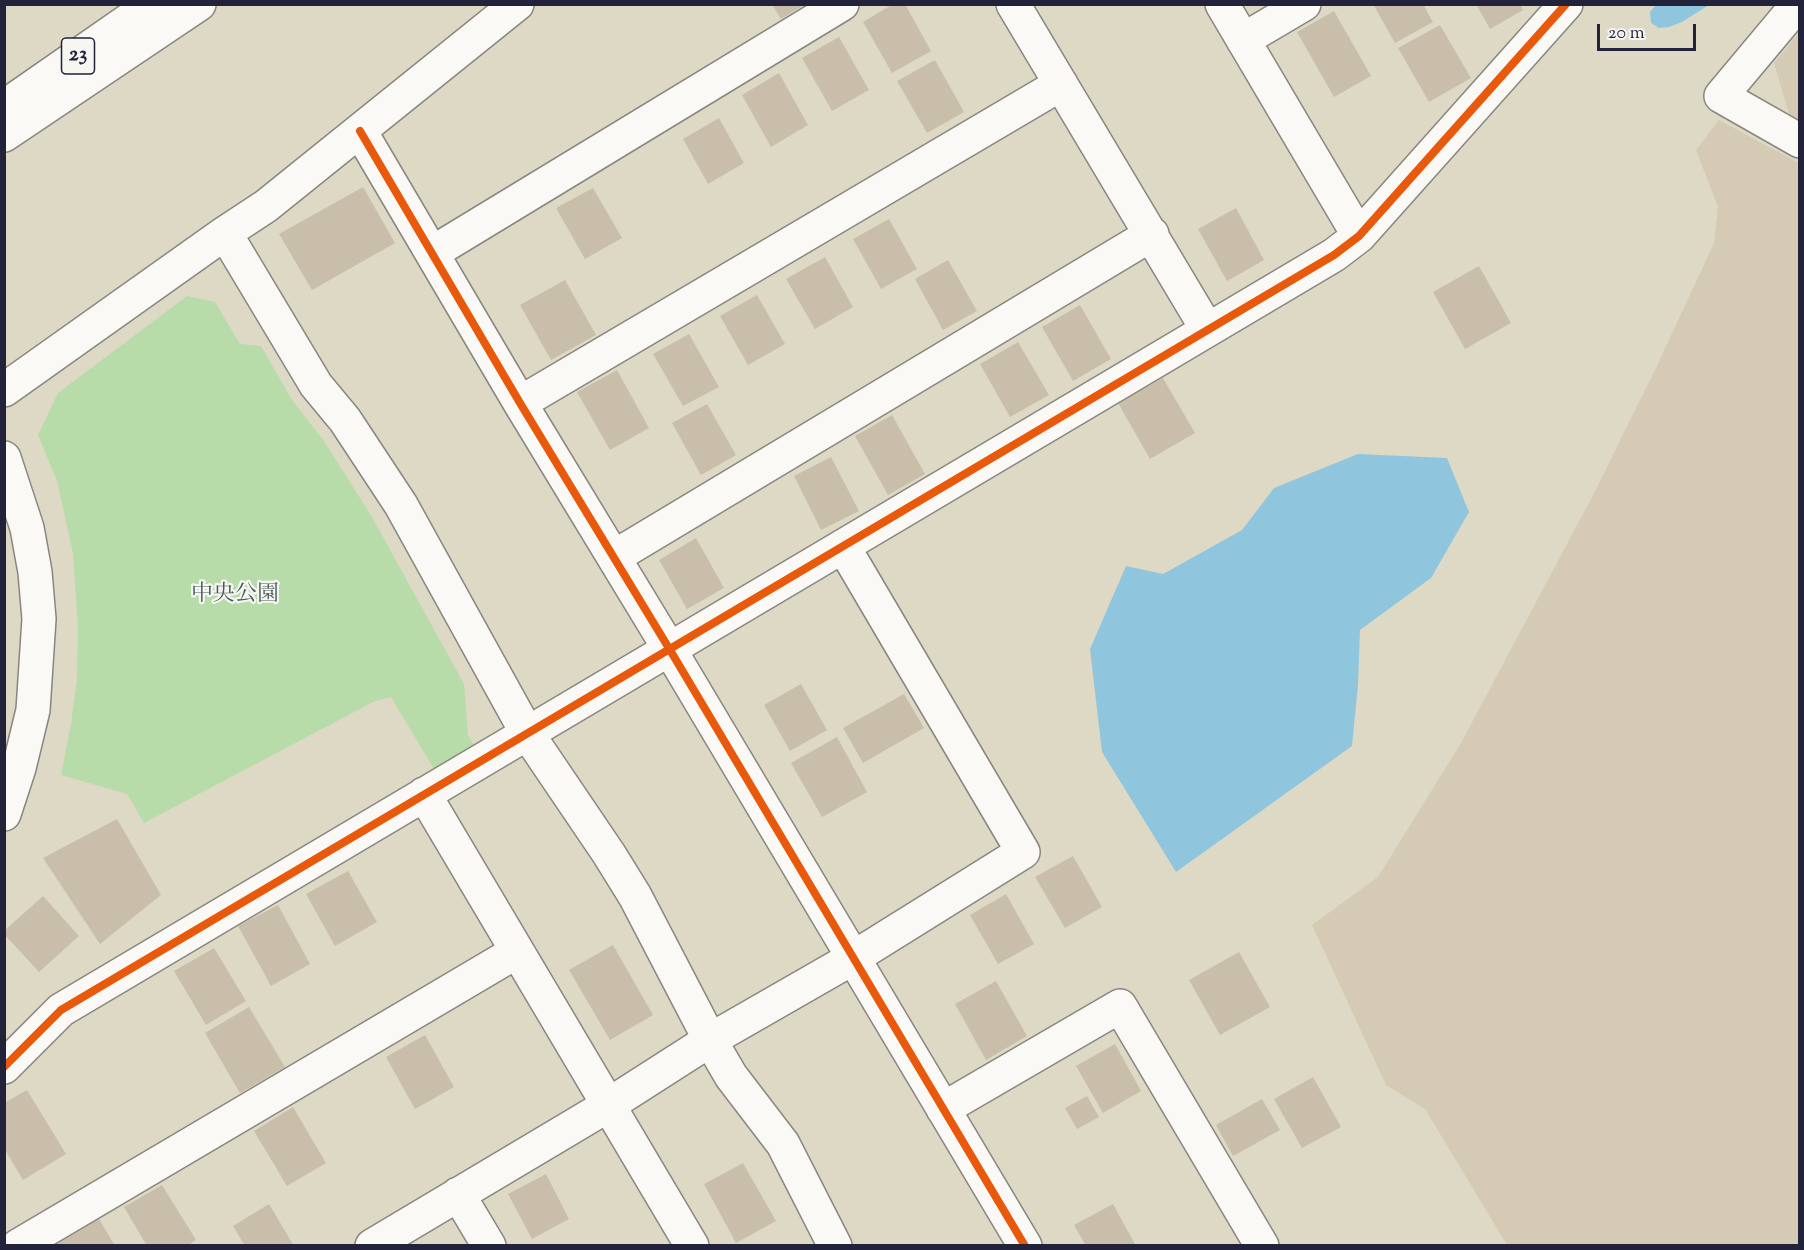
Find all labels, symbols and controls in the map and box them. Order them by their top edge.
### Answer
scale bar [1600,12,1699,50]
text: 20 m [1608,21,1645,47]
road number: 23 [62,38,94,74]
park label: 中央公園 [191,583,279,609]

